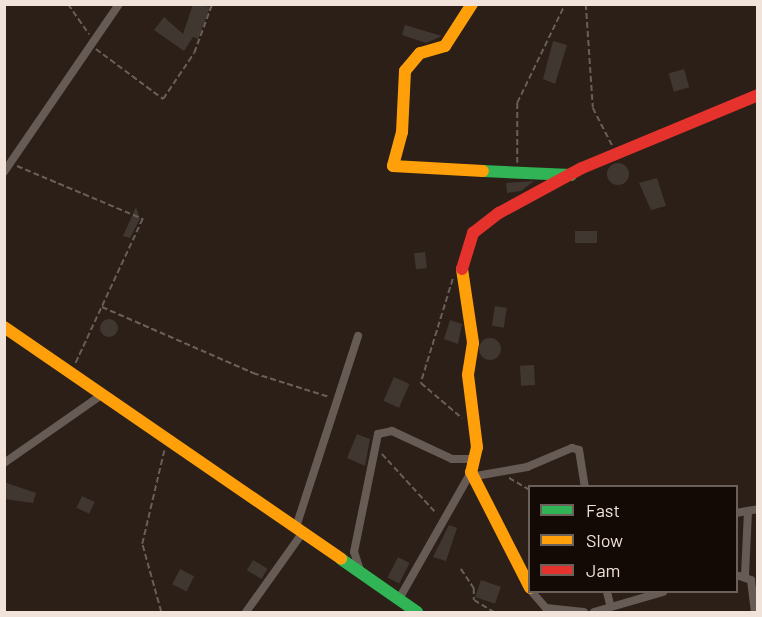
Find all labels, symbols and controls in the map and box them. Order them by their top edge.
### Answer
legend [528,485,738,593]
text: Fast [586,499,620,521]
text: Slow [586,529,623,551]
text: Jam [586,559,620,581]

